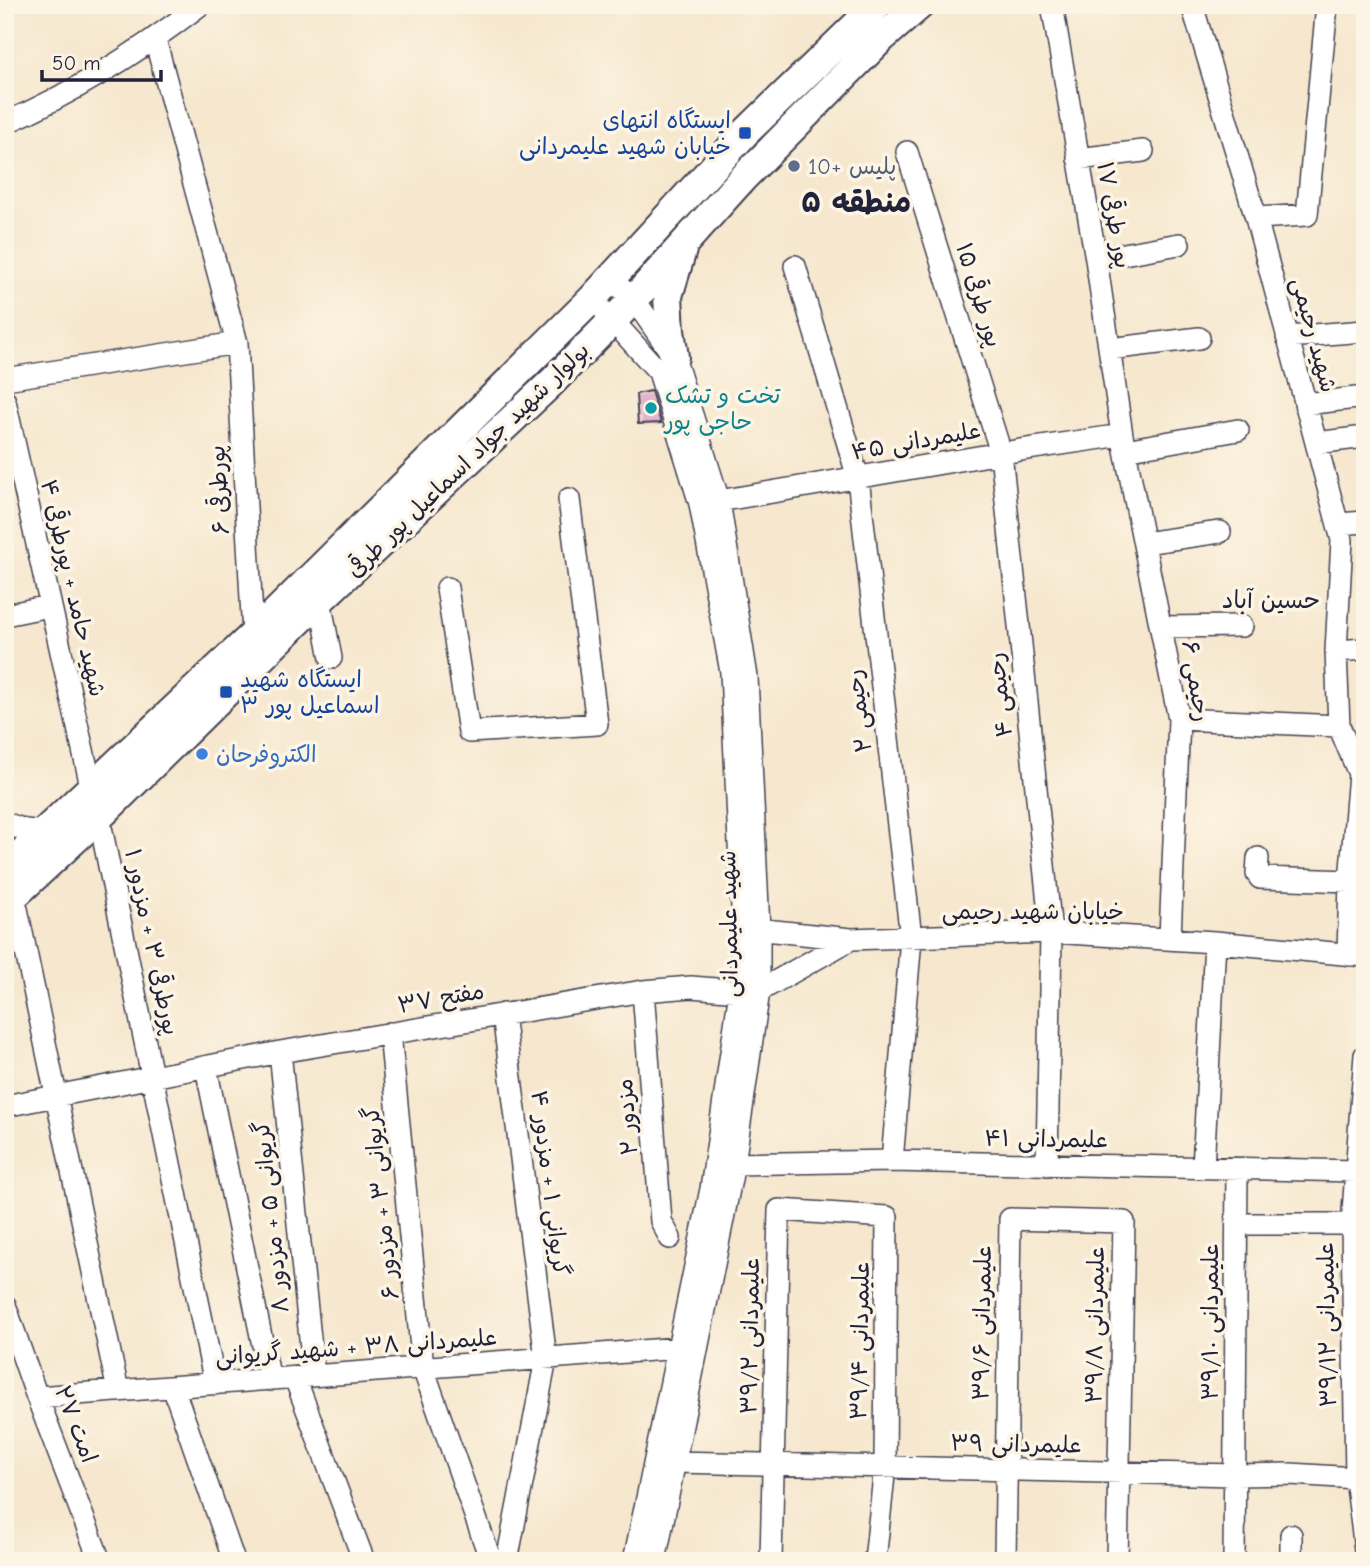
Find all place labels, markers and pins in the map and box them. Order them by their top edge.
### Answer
place label: ایستگاه انتهای خیابان شهید علیمردانی [519,107,731,161]
marker: ایستگاه انتهای خیابان شهید علیمردانی [737,125,753,141]
place label: پلیس +10 [808,153,896,181]
marker: پلیس +10 [786,158,802,174]
place label: تخت و تشک حاجی پور [663,382,781,436]
marker: تخت و تشک حاجی پور [643,400,659,416]
place label: ایستگاه شهید اسماعیل پور ۳ [240,666,380,720]
marker: ایستگاه شهید اسماعیل پور ۳ [218,684,234,700]
place label: الکتروفرحان [216,741,317,769]
marker: الکتروفرحان [194,746,210,762]

